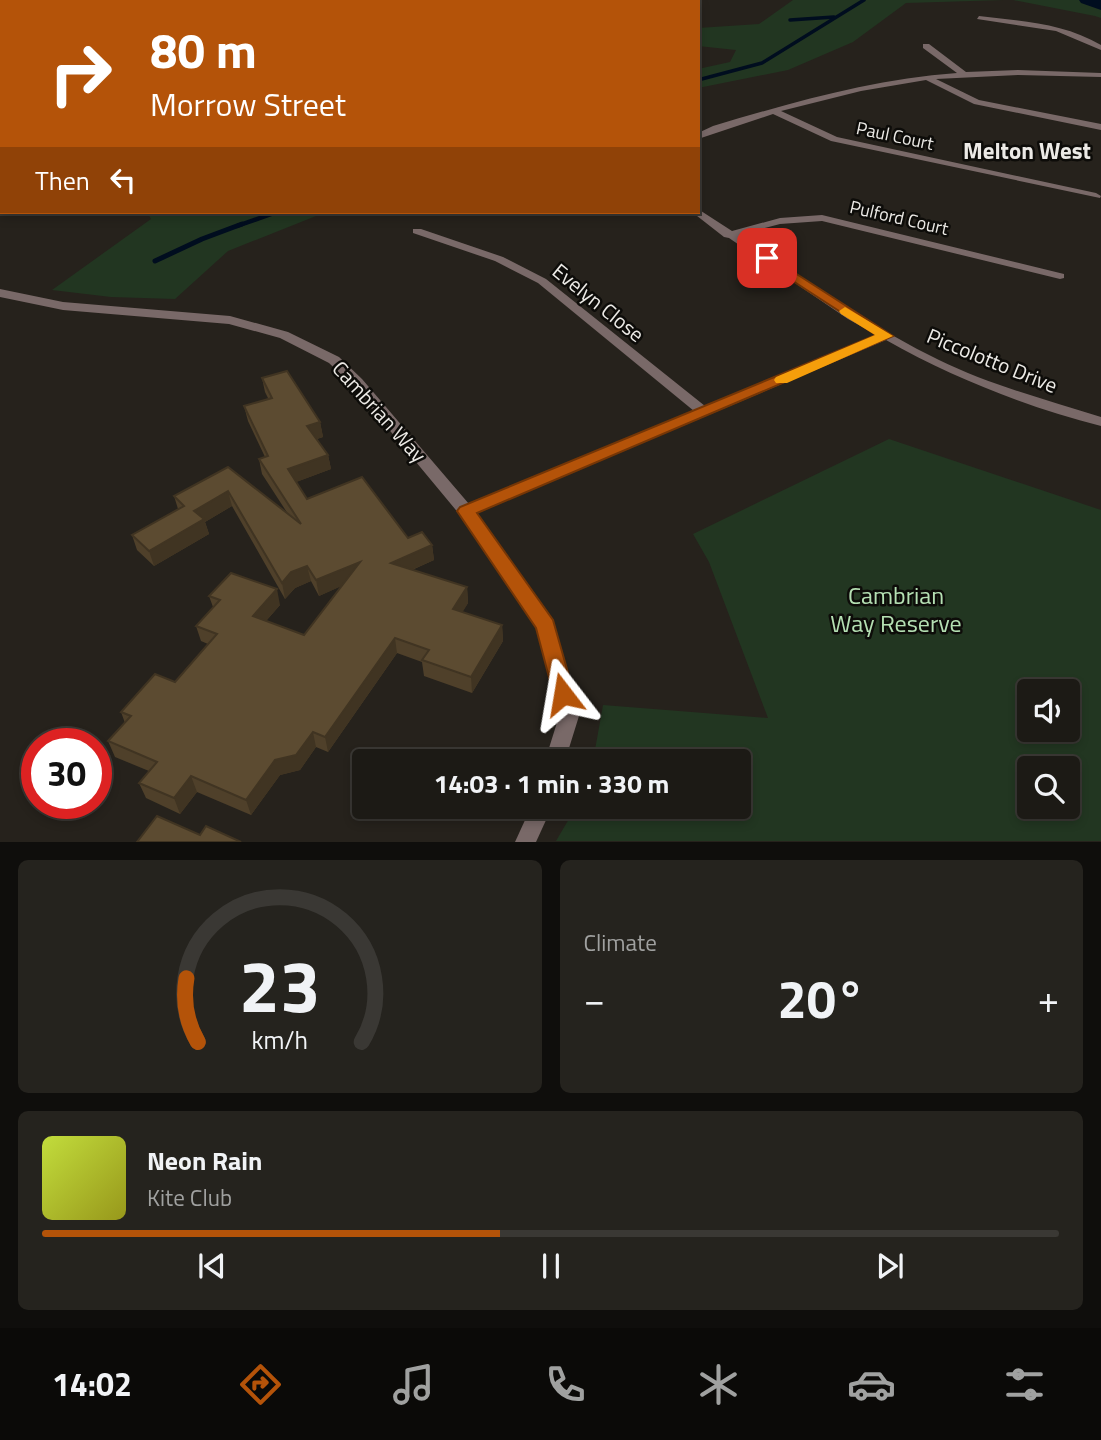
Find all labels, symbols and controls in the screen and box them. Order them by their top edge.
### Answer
text: 80 m [150,12,257,87]
icon: right [35,28,126,119]
text: Morrow Street [150,80,346,128]
street label: Paul Court [854,114,937,157]
district label: Melton West [963,133,1091,168]
text: Then [35,161,90,200]
icon: left [104,161,142,199]
street label: Pulford Court [847,193,952,242]
pin [737,228,797,288]
icon: arrive [748,239,786,277]
street label: Evelyn Close [546,255,652,349]
street label: Piccolotto Drive [922,319,1063,401]
street label: Cambrian Way [325,353,434,469]
park label: Cambrian Way Reserve [830,577,962,641]
position arrow [526,657,600,731]
map controls [1017,679,1080,819]
button: sound [1017,679,1080,742]
speed limit sign: 30 [21,728,112,819]
button: search [1017,756,1080,819]
text: 14:03 · 1 min · 330 m [434,764,669,803]
text: Climate [584,925,657,960]
text: 23 [239,931,321,1041]
text: 20° [778,959,865,1038]
text: − [584,970,605,1028]
text: + [1038,970,1059,1028]
text: km/h [251,1021,308,1059]
text: Neon Rain [147,1141,262,1180]
text: Kite Club [147,1180,232,1215]
icon: previous [193,1247,231,1285]
icon: pause [532,1247,570,1285]
icon: next [871,1247,909,1285]
text: 14:02 [52,1360,132,1408]
icon: directions [236,1360,285,1409]
icon: music [389,1360,438,1409]
icon: phone [541,1360,590,1409]
icon: climate [694,1360,743,1409]
icon: car [847,1360,896,1409]
icon: filters [1000,1360,1049,1409]

